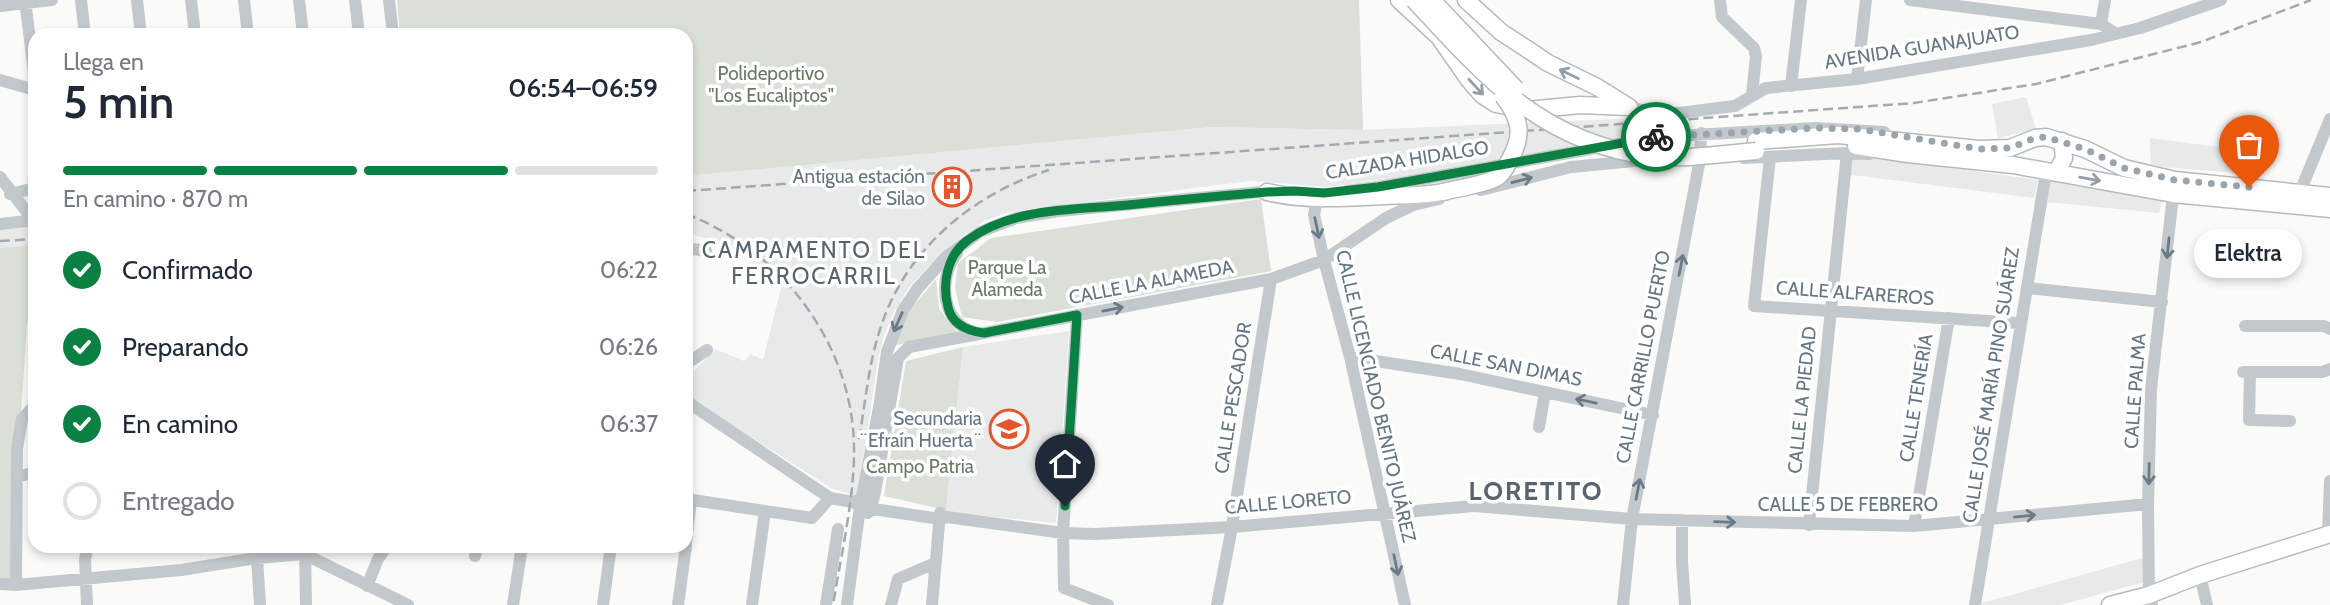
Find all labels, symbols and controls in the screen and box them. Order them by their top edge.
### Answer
street label: AVENIDA GUANAJUATO [1823,20,2021,74]
text: Llega en [63,48,144,76]
park label: Polideportivo "Los Eucaliptos" [708,62,834,107]
one-way arrow [1559,66,1580,80]
text: 06:54–06:59 [508,72,658,104]
text: 5 min [63,74,174,130]
one-way arrow [1468,78,1484,96]
courier [1621,102,1691,172]
pin [2219,115,2279,187]
icon: bike [1637,118,1675,156]
icon: bag [2230,126,2268,164]
street label: CALZADA HIDALGO [1324,136,1490,184]
place label: Antigua estación de Silao [793,165,925,210]
building icon: Antigua estación de Silao [931,166,973,208]
one-way arrow [1510,173,1533,186]
one-way arrow [2078,173,2101,186]
text: En camino · 870 m [63,185,248,213]
one-way arrow [1311,216,1325,239]
callout: Elektra [2195,229,2303,278]
district label: CAMPAMENTO DEL FERROCARRIL [702,236,926,290]
one-way arrow [2161,236,2174,258]
text: Elektra [2214,239,2282,267]
street label: CALLE JOSÉ MARÍA PINO SUÁREZ [1957,245,2024,524]
street label: CALLE LICENCIADO BENITO JUÁREZ [1331,247,1422,545]
street label: CALLE CARRILLO PUERTO [1611,249,1675,465]
icon: check [63,251,101,289]
text: Confirmado [122,254,253,286]
one-way arrow [1674,254,1688,277]
street label: CALLE LA ALAMEDA [1067,255,1235,309]
text: 06:22 [600,256,658,284]
park label: Parque La Alameda [968,256,1046,301]
street label: CALLE ALFAREROS [1775,276,1935,310]
one-way arrow [1101,301,1124,315]
one-way arrow [891,311,904,332]
street label: CALLE PESCADOR [1210,320,1256,475]
street label: CALLE LA PIEDAD [1783,325,1821,475]
icon: check [63,328,101,366]
text: Preparando [122,331,249,363]
street label: CALLE TENERÍA [1894,332,1938,464]
street label: CALLE PALMA [2119,332,2151,450]
text: 06:26 [599,333,658,361]
street label: CALLE SAN DIMAS [1428,339,1584,391]
one-way arrow [1575,393,1598,407]
icon: check [63,405,101,443]
place label: Secundaria ¨Efraín Huerta¨ [859,407,982,452]
text: En camino [122,408,238,440]
school or university icon: Secundaria ¨Efraín Huerta¨ [988,408,1030,450]
text: 06:37 [600,410,658,438]
pin [1035,434,1095,506]
icon: home [1046,445,1084,483]
park label: Campo Patria [866,455,974,478]
one-way arrow [2142,462,2156,485]
district label: LORETITO [1468,475,1604,507]
one-way arrow [1631,478,1645,501]
text: Entregado [122,485,235,517]
street label: CALLE LORETO [1224,485,1352,519]
street label: CALLE 5 DE FEBRERO [1758,493,1938,516]
one-way arrow [2013,509,2036,522]
one-way arrow [1713,515,1736,528]
one-way arrow [1390,553,1404,576]

